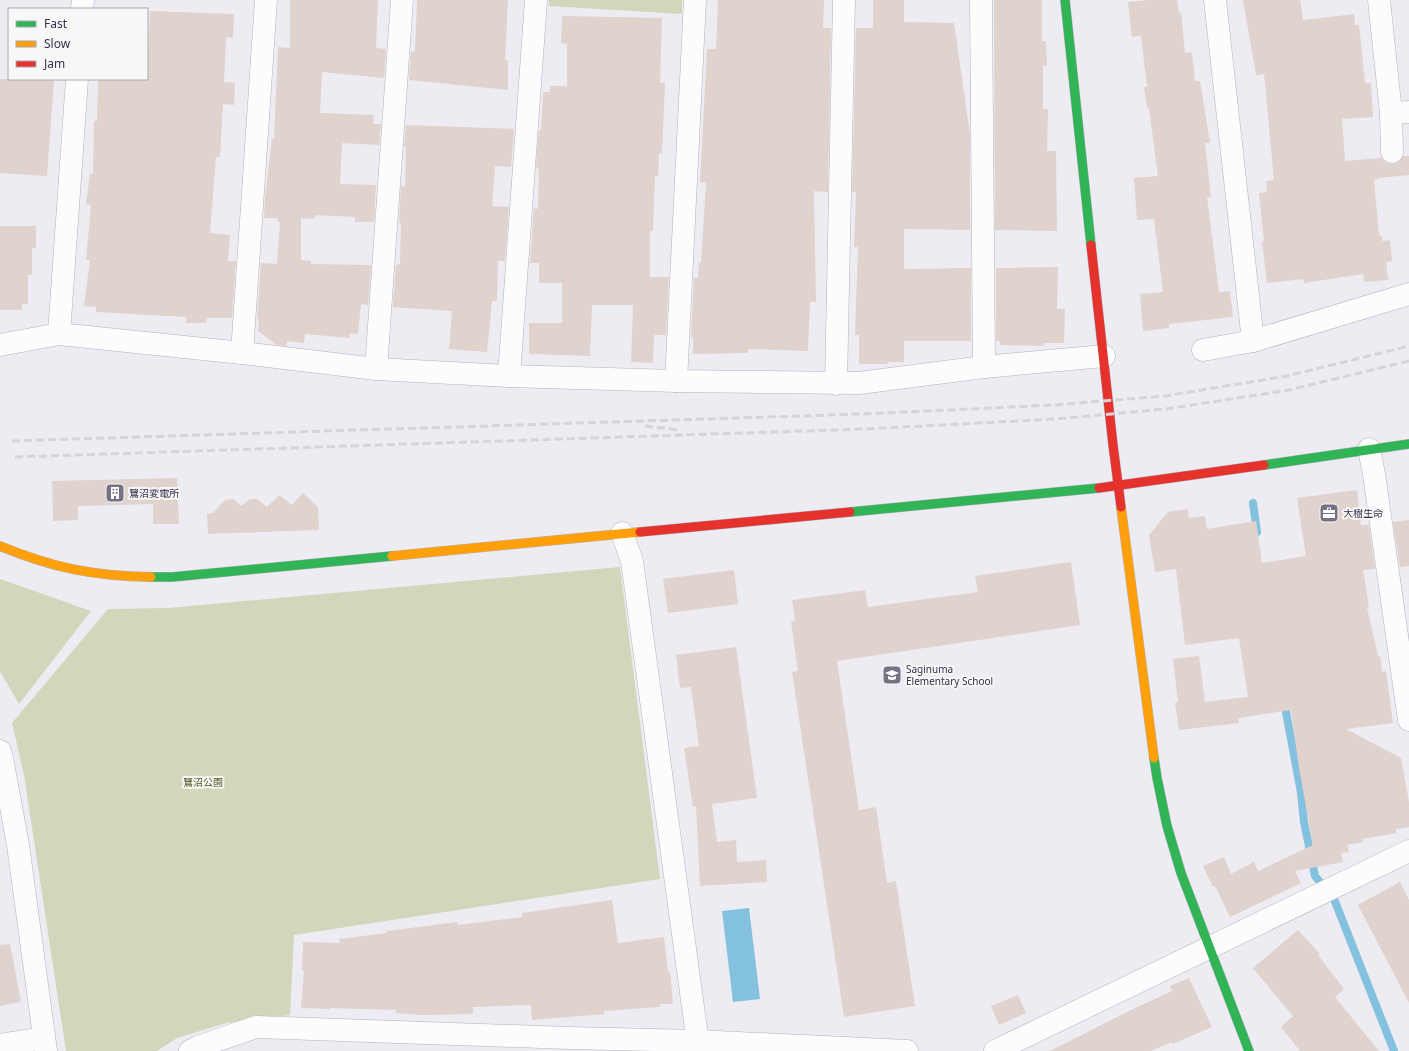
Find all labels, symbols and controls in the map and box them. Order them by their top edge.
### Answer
legend [8,8,148,80]
text: Fast [44,15,68,32]
text: Slow [44,35,71,52]
text: Jam [43,55,65,72]
building icon: 鷺沼変電所 [104,482,126,504]
place label: 鷺沼変電所 [129,486,179,500]
office icon: 大樹生命 [1318,502,1340,524]
place label: 大樹生命 [1343,506,1383,520]
place label: Saginuma Elementary School [906,662,993,688]
school or university icon: Saginuma Elementary School [881,664,903,686]
park label: 鷺沼公園 [183,775,223,789]

